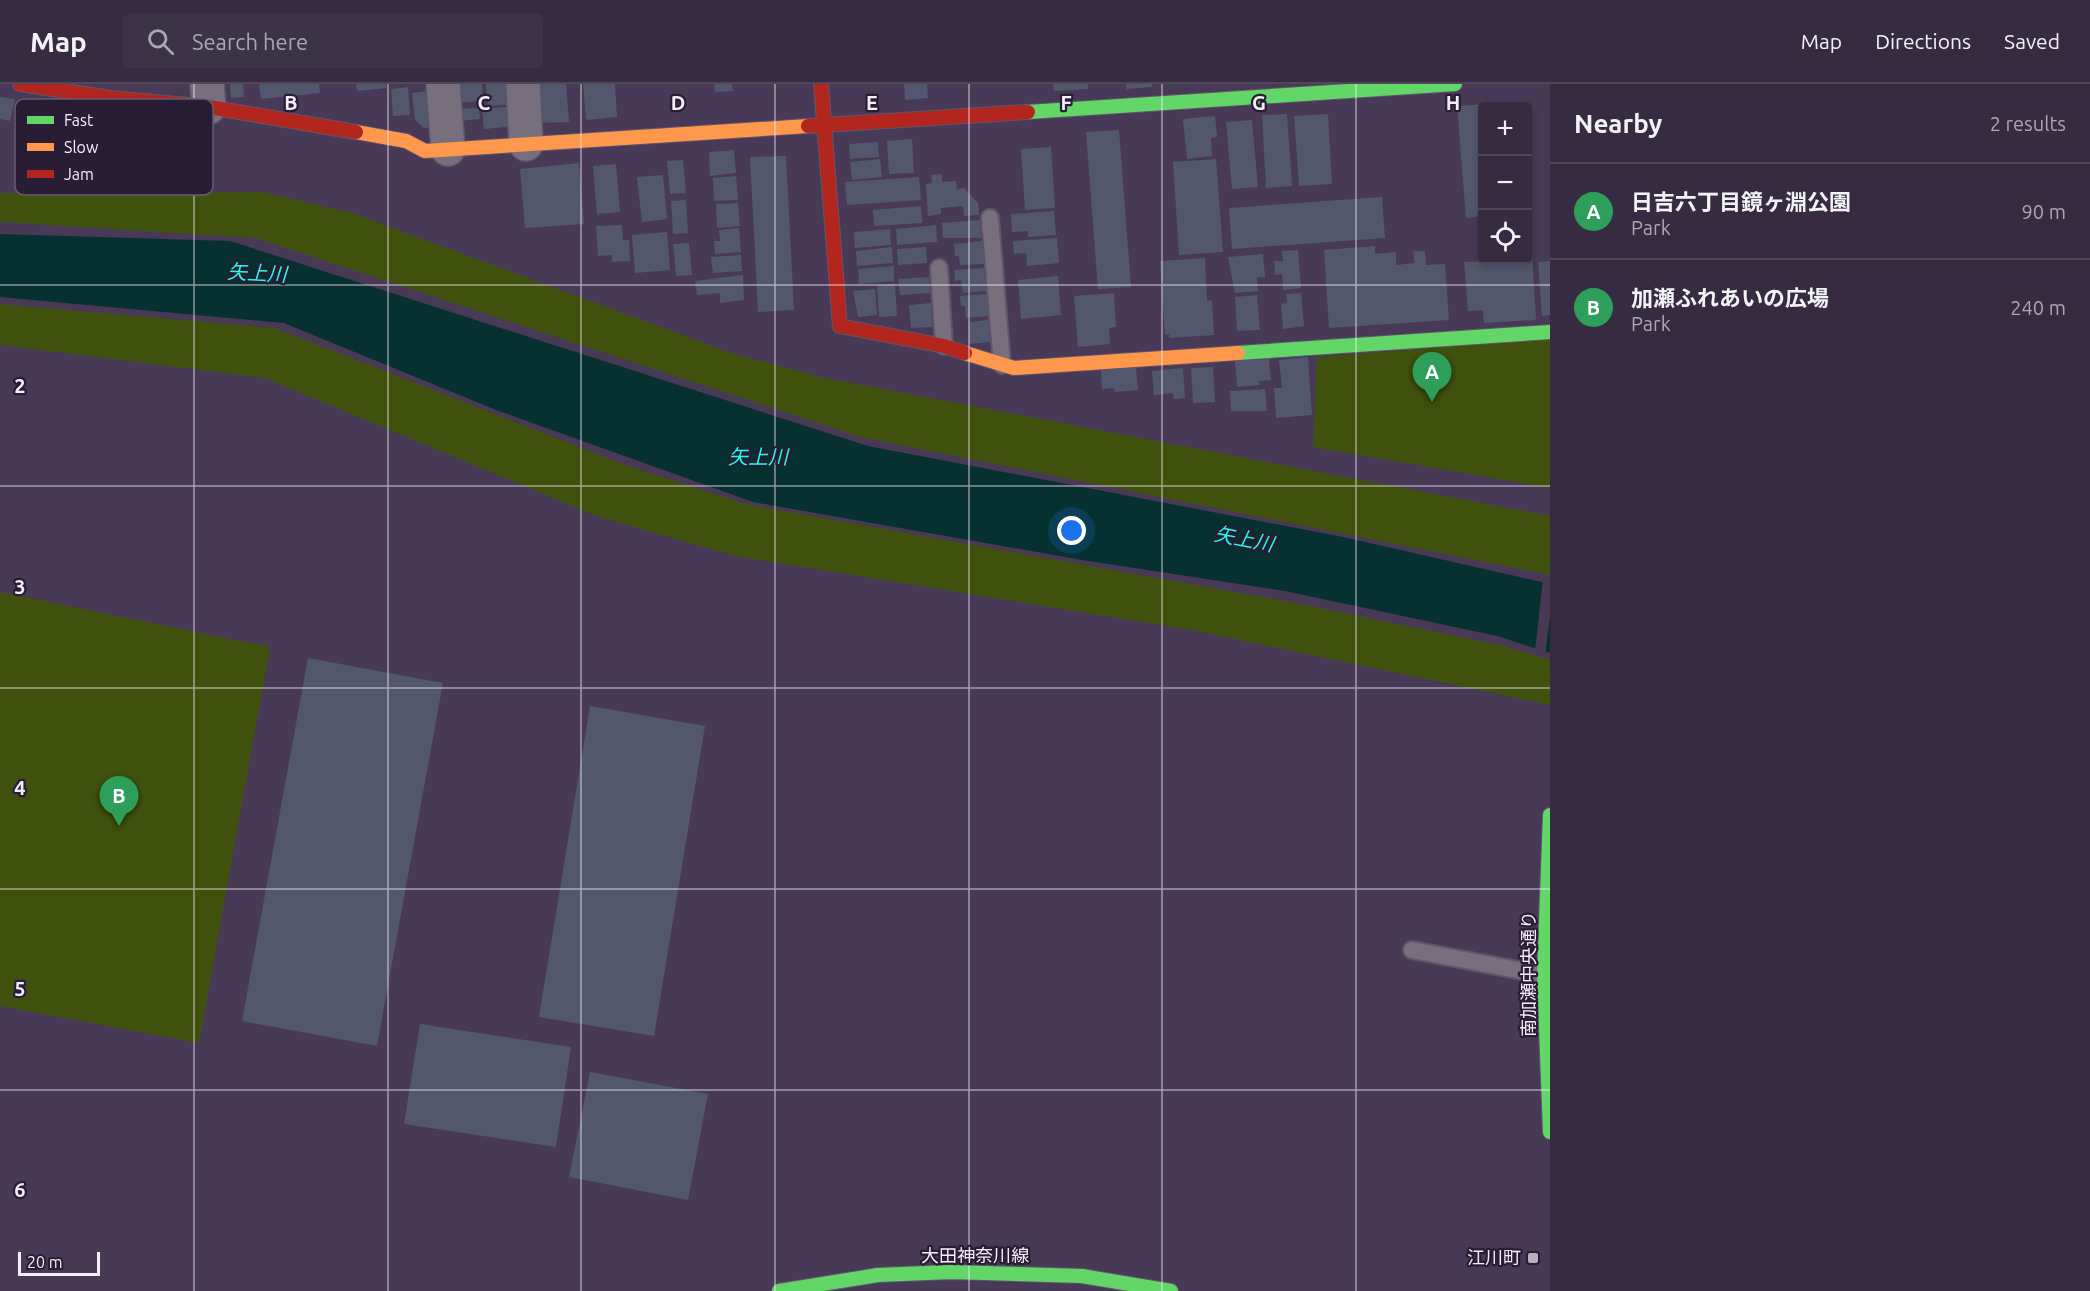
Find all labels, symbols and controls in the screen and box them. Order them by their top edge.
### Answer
search box [123,14,543,68]
icon: search [144,25,177,58]
text: Map [30,26,87,57]
text: Search here [192,29,308,54]
text: Map [1801,29,1842,53]
text: Directions [1875,29,1971,53]
text: Saved [2004,29,2060,53]
text: B [284,91,298,114]
text: C [478,91,491,114]
text: D [671,91,685,114]
text: E [866,91,878,114]
text: F [1060,91,1072,114]
text: G [1252,91,1266,114]
text: H [1446,91,1460,114]
legend [15,99,213,195]
map controls [1478,102,1532,264]
button: + [1478,102,1532,156]
text: Nearby [1574,109,1662,138]
text: Fast [64,111,94,129]
text: 2 results [1990,112,2066,135]
text: Slow [64,138,99,156]
button: − [1478,156,1532,210]
text: Jam [64,165,94,183]
text: 日吉六丁目鏡ヶ淵公園 [1631,189,1851,214]
text: A [1586,200,1601,223]
text: 90 m [2022,200,2066,223]
button: locate [1478,210,1532,264]
text: Park [1631,216,1671,239]
water label: 矢上川 [226,259,290,286]
text: 加瀬ふれあいの広場 [1631,285,1829,310]
text: B [1587,296,1600,319]
text: 240 m [2010,296,2066,319]
text: Park [1631,312,1671,335]
pin: A [1412,352,1452,402]
text: 2 [14,374,26,397]
water label: 矢上川 [728,445,790,468]
your location [1057,516,1086,545]
water label: 矢上川 [1212,521,1278,556]
text: 3 [14,575,26,598]
text: 4 [14,776,26,799]
pin: B [100,776,138,826]
street label: 南加瀬中央通り [1518,911,1538,1037]
text: 5 [14,977,26,1000]
text: 6 [14,1178,26,1201]
street label: 大田神奈川線 [921,1245,1029,1265]
place label: 江川町 [1467,1247,1521,1267]
scale bar [18,1249,100,1276]
marker: 江川町 [1526,1251,1540,1265]
text: 20 m [27,1253,63,1271]

